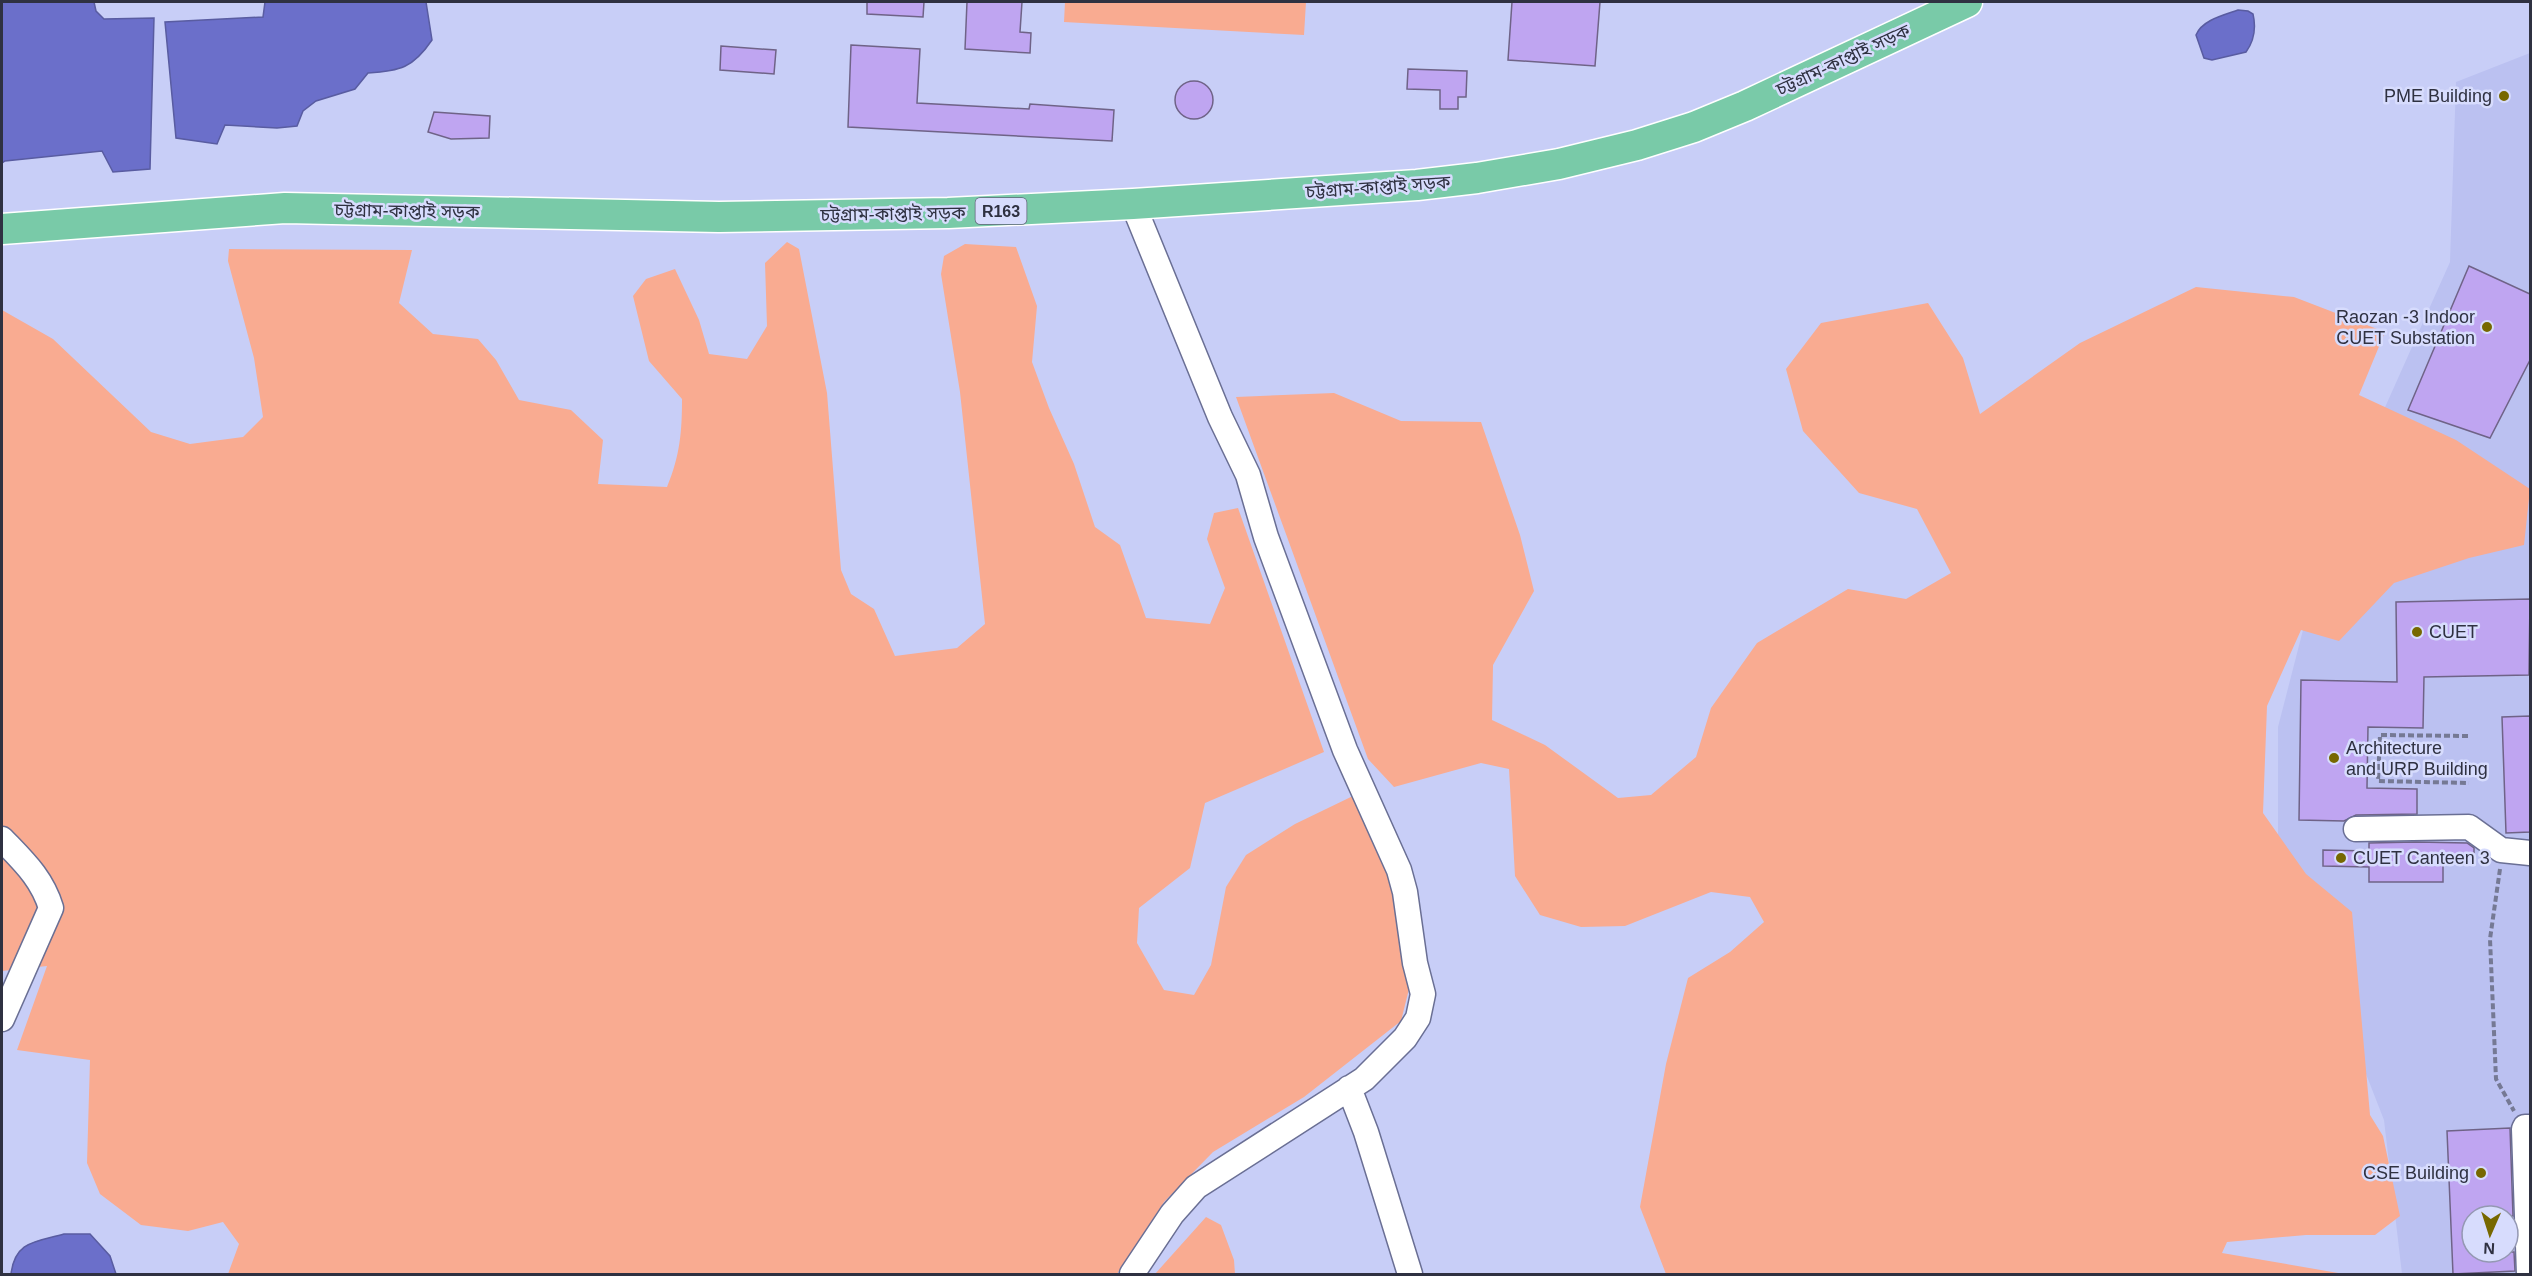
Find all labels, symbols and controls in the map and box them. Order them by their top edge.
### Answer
street label: চট্টগ্রাম-কাপ্তাই সড়ক [1772,20,1913,100]
place label: PME Building [2384,86,2492,106]
marker: PME Building [2497,89,2511,103]
street label: চট্টগ্রাম-কাপ্তাই সড়ক [1304,172,1452,202]
road number: R163 [976,198,1026,224]
street label: চট্টগ্রাম-কাপ্তাই সড়ক [333,200,480,222]
street label: চট্টগ্রাম-কাপ্তাই সড়ক [819,203,966,225]
place label: Raozan -3 Indoor CUET Substation [2336,307,2475,348]
marker: Raozan -3 Indoor CUET Substation [2480,320,2494,334]
place label: CUET [2429,622,2478,642]
marker: CUET [2410,625,2424,639]
place label: Architecture and URP Building [2346,738,2488,779]
marker: Architecture and URP Building [2327,751,2341,765]
place label: CUET Canteen 3 [2353,848,2490,868]
marker: CUET Canteen 3 [2334,851,2348,865]
place label: CSE Building [2363,1163,2469,1183]
marker: CSE Building [2474,1166,2488,1180]
north arrow [2460,1204,2520,1264]
text: N [2483,1240,2495,1257]

